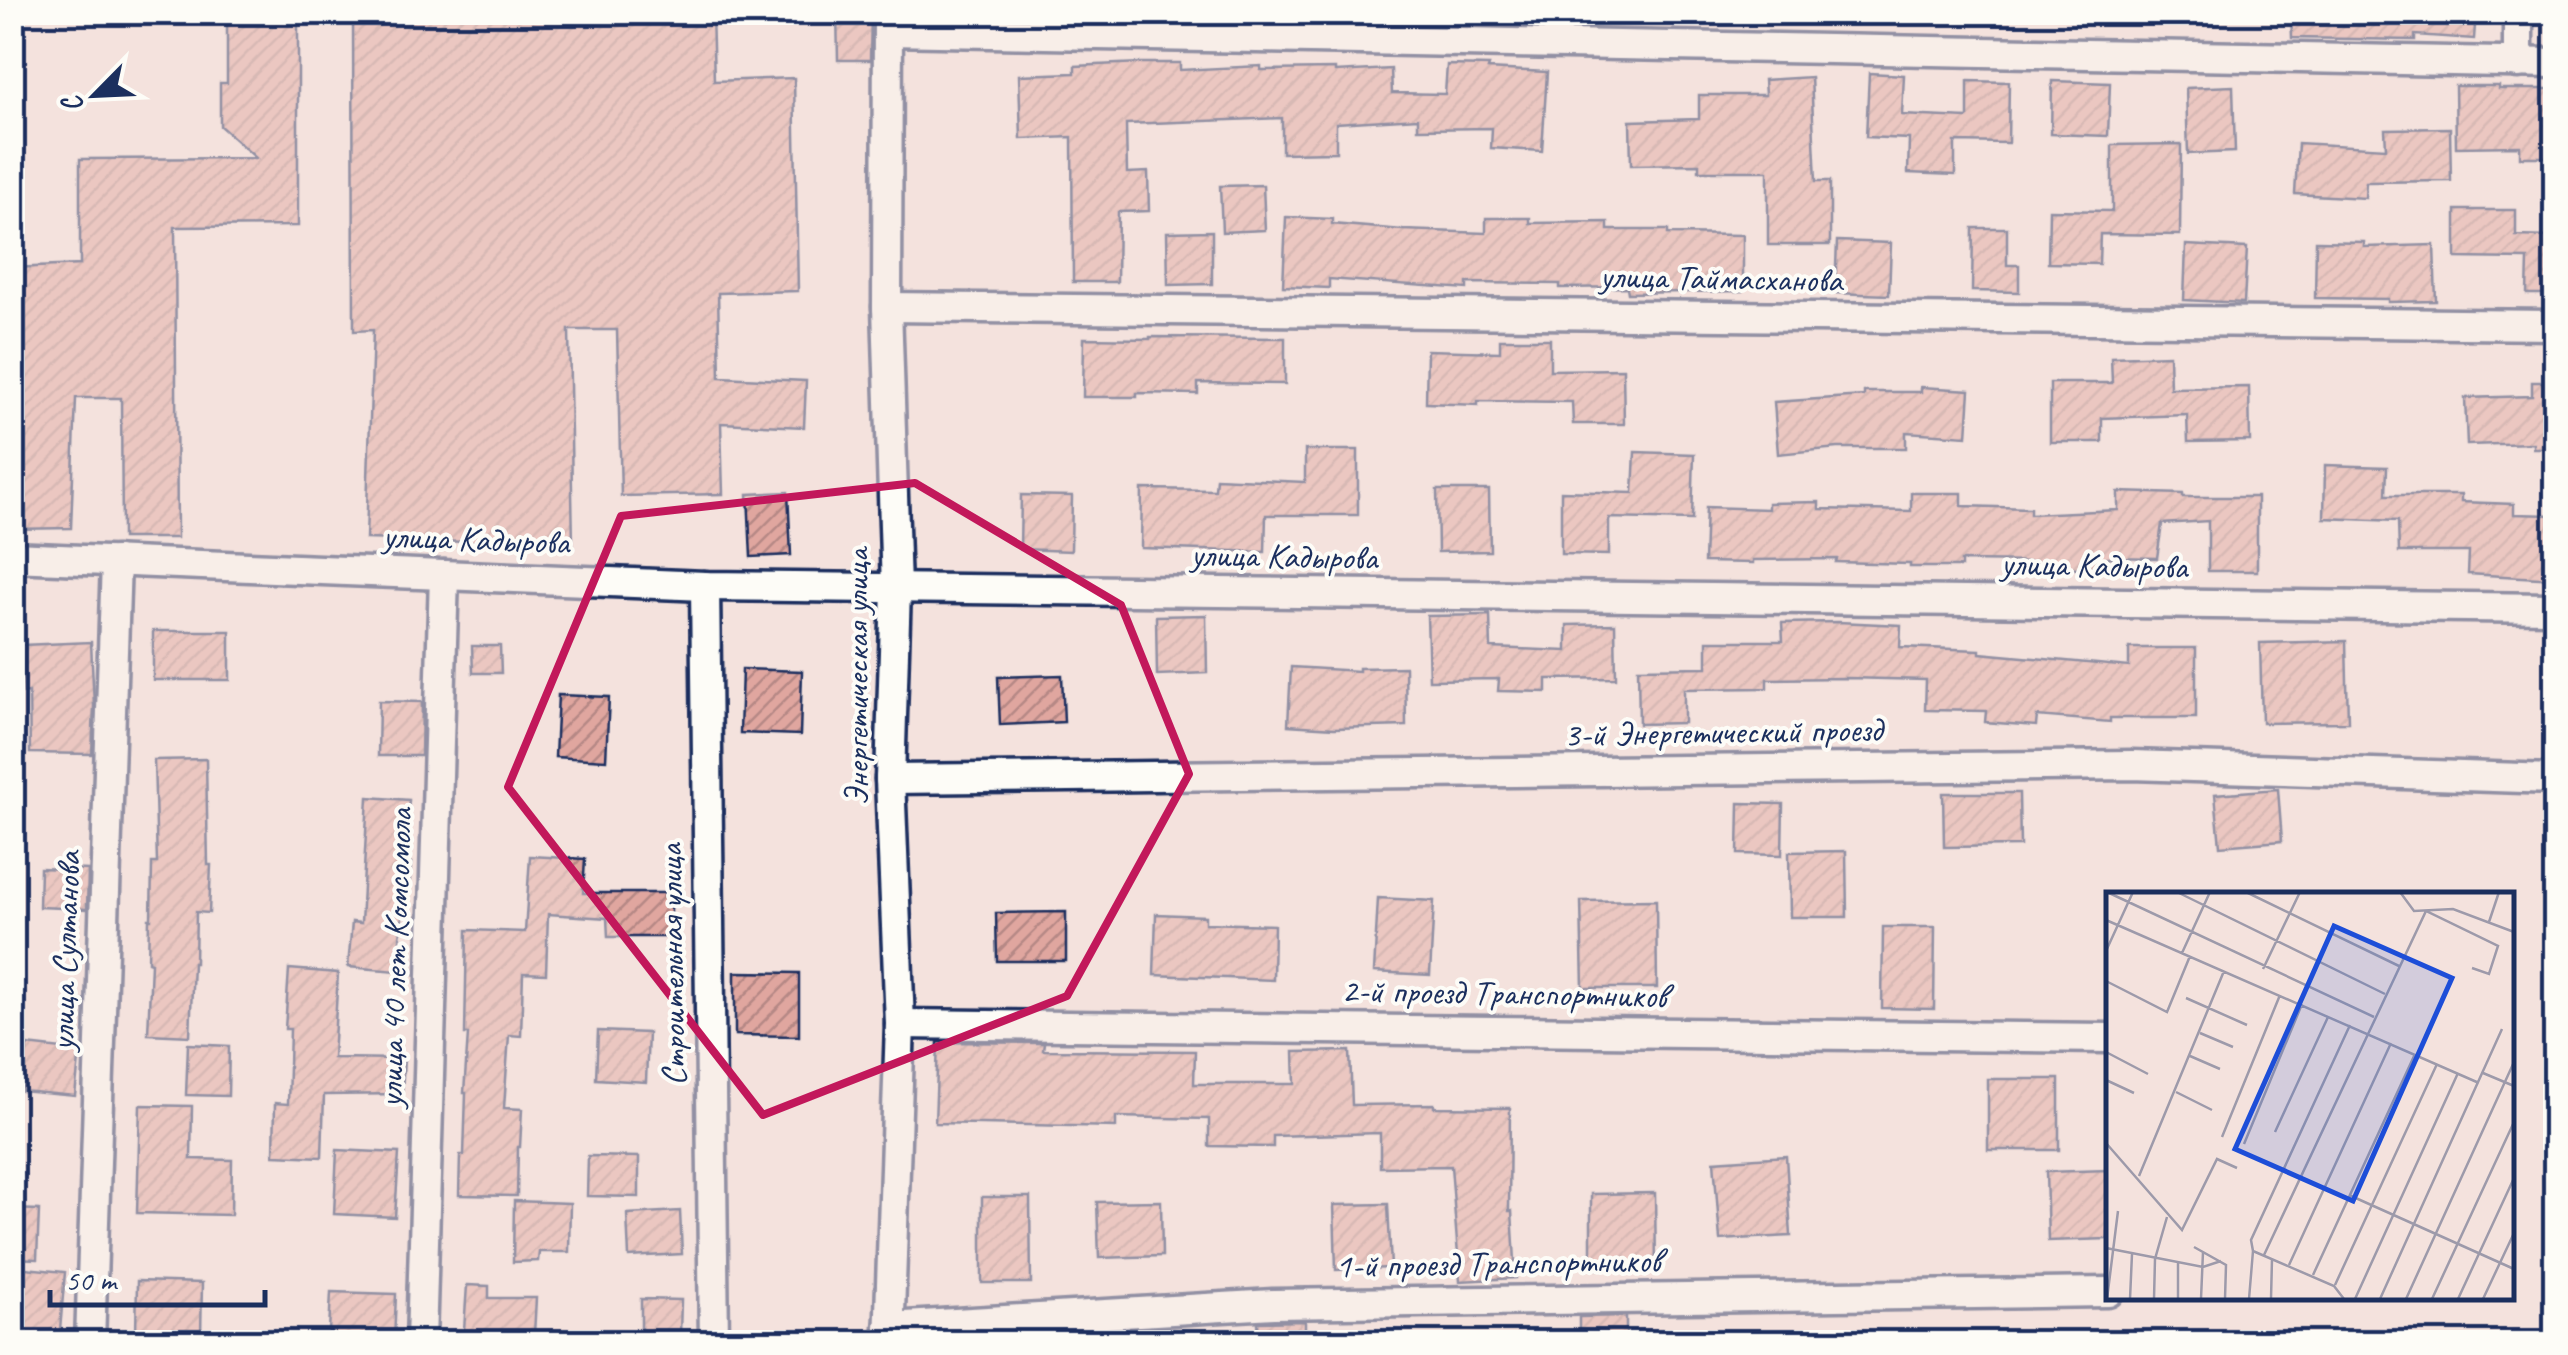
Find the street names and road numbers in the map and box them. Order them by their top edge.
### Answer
street label: улица Таймасханова [1597,253,1845,303]
street label: улица Кадырова [380,513,572,565]
street label: улица Кадырова [1188,532,1380,580]
street label: улица Кадырова [1998,541,2190,589]
street label: Энергетическая улица [834,546,879,806]
street label: 3-й Энергетический проезд [1563,707,1886,757]
street label: улица 40 лет Комсомола [367,806,423,1110]
street label: Строительная улица [647,842,697,1086]
street label: улица Султанова [39,848,91,1054]
street label: 2-й проезд Транспортников [1341,968,1675,1018]
street label: 1-й проезд Транспортников [1335,1238,1669,1288]

